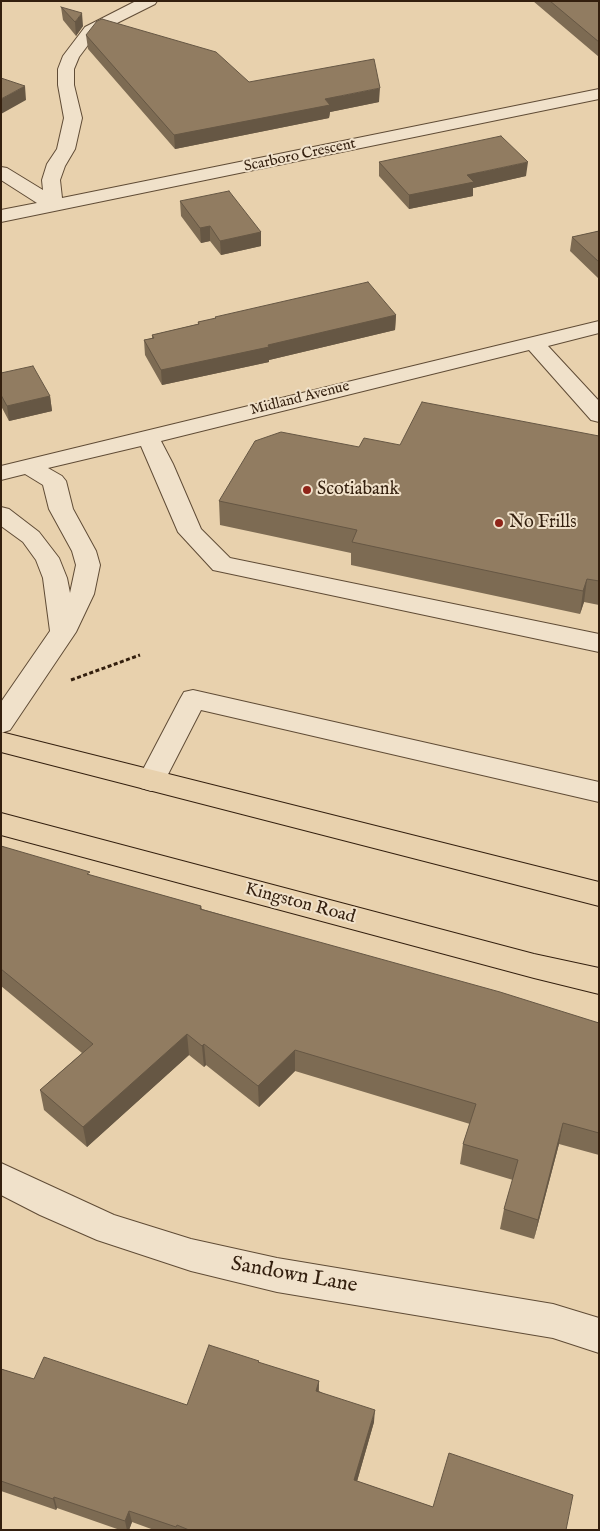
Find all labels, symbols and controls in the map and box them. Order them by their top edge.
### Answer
street label: Scarboro Crescent [242,135,358,177]
street label: Midland Avenue [248,378,352,420]
place label: Scotiabank [317,479,399,501]
marker: Scotiabank [301,484,313,496]
place label: No Frills [509,512,576,534]
marker: No Frills [493,517,505,529]
street label: Kingston Road [242,879,358,929]
street label: Sandown Lane [229,1253,359,1299]

